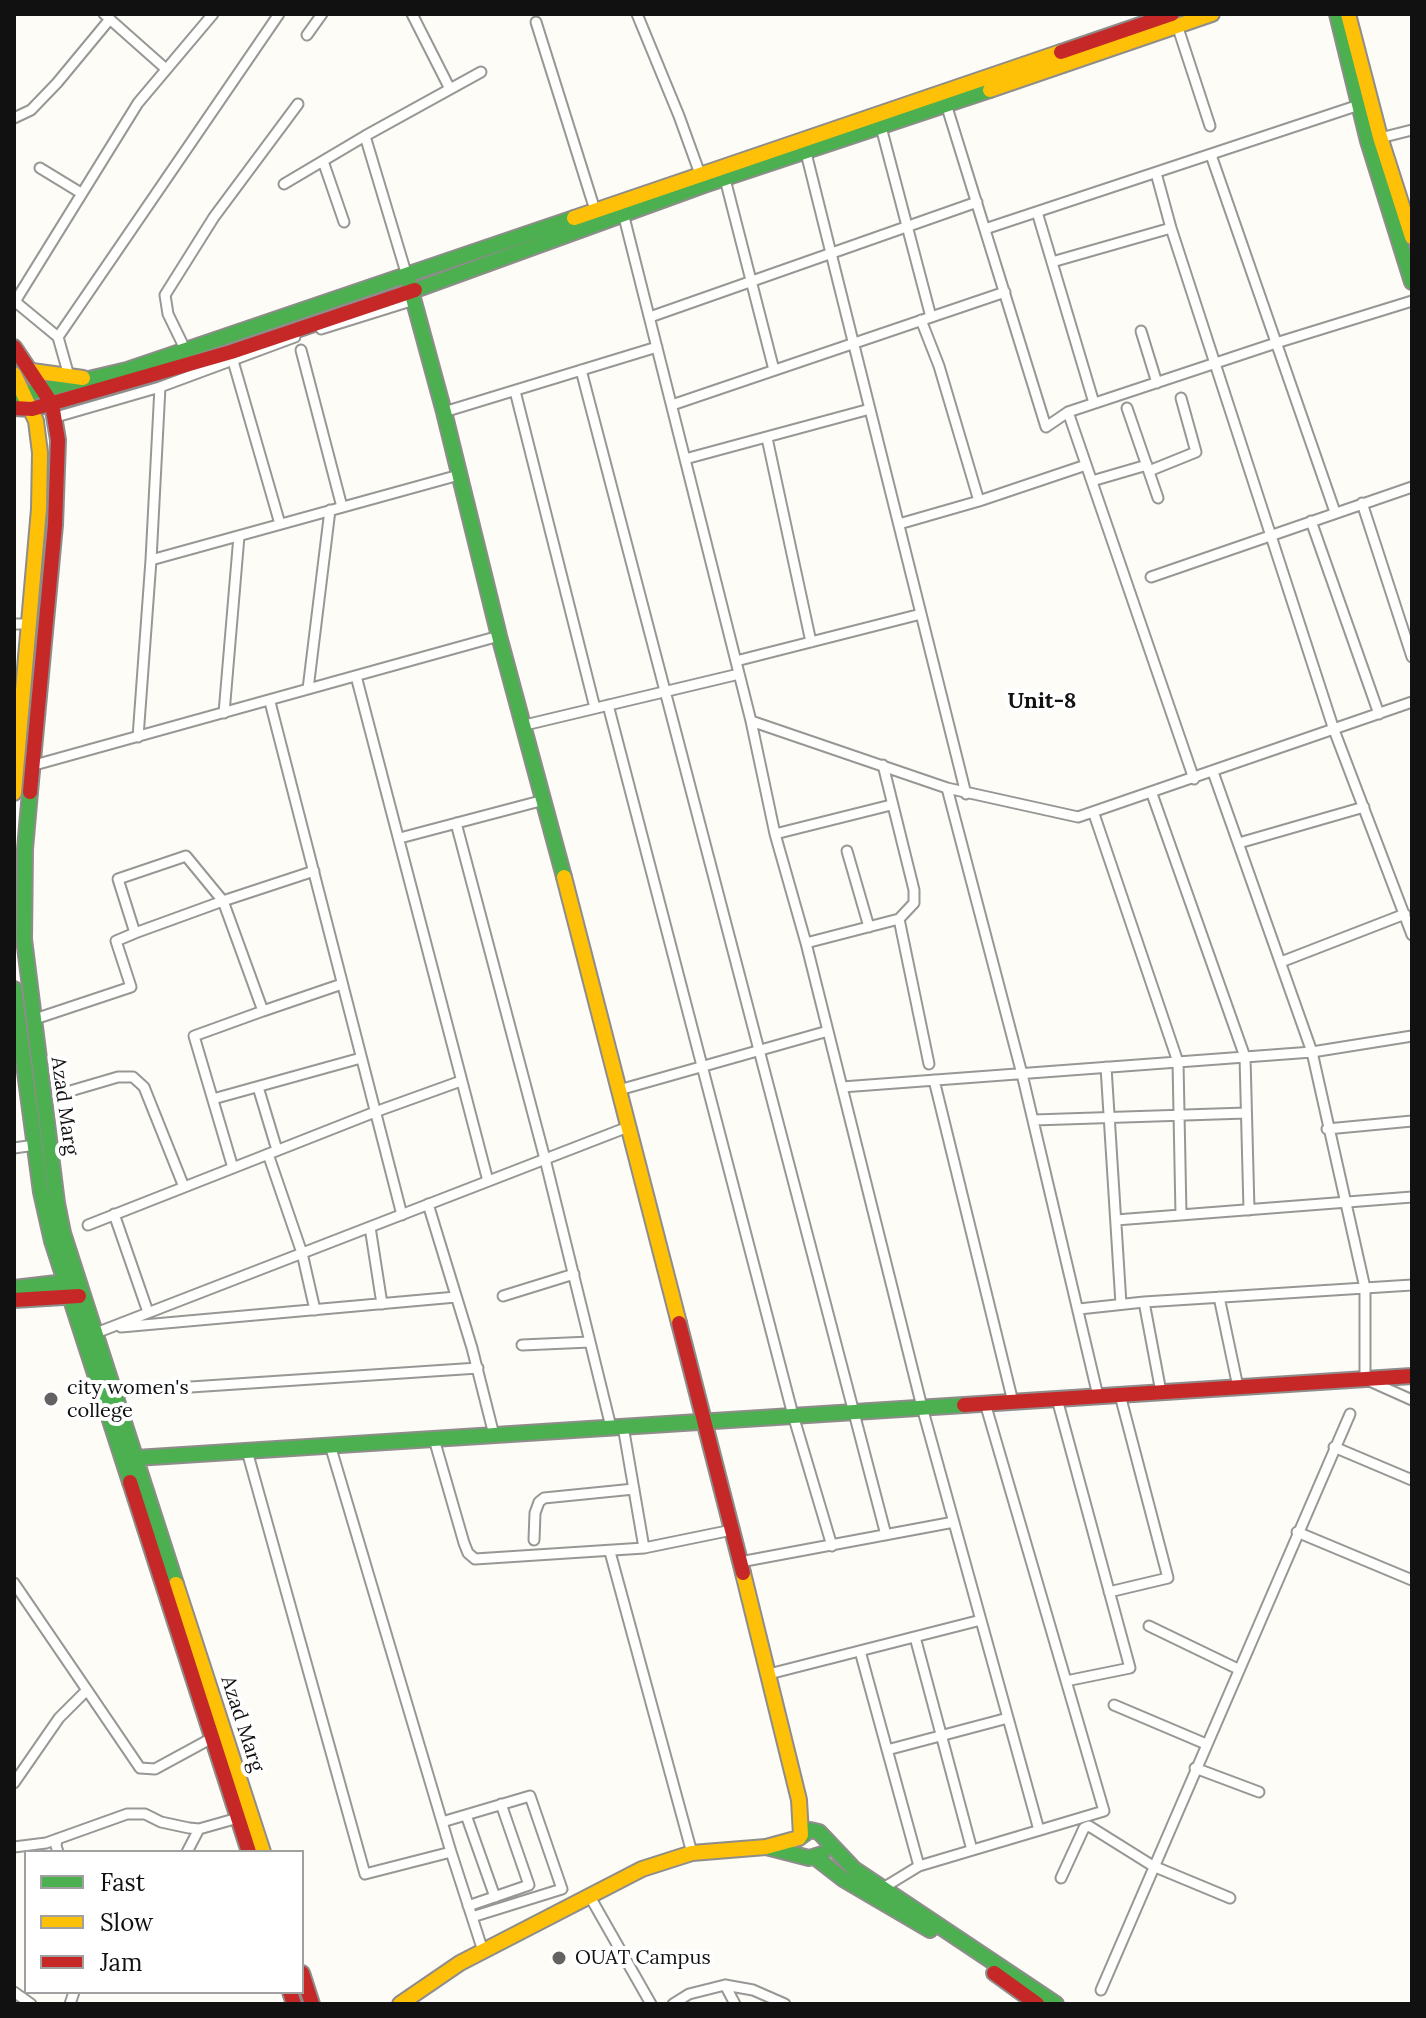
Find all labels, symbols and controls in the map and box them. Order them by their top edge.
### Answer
district label: Unit-8 [1008,689,1076,715]
street label: Azad Marg [45,1055,83,1157]
place label: city women's college [67,1376,189,1423]
marker: city women's college [42,1390,60,1408]
street label: Azad Marg [215,1673,269,1775]
legend [24,1850,304,1994]
text: Fast [100,1867,145,1898]
text: Slow [100,1907,153,1938]
place label: OUAT Campus [575,1946,711,1970]
text: Jam [100,1947,142,1978]
marker: OUAT Campus [550,1949,568,1967]

